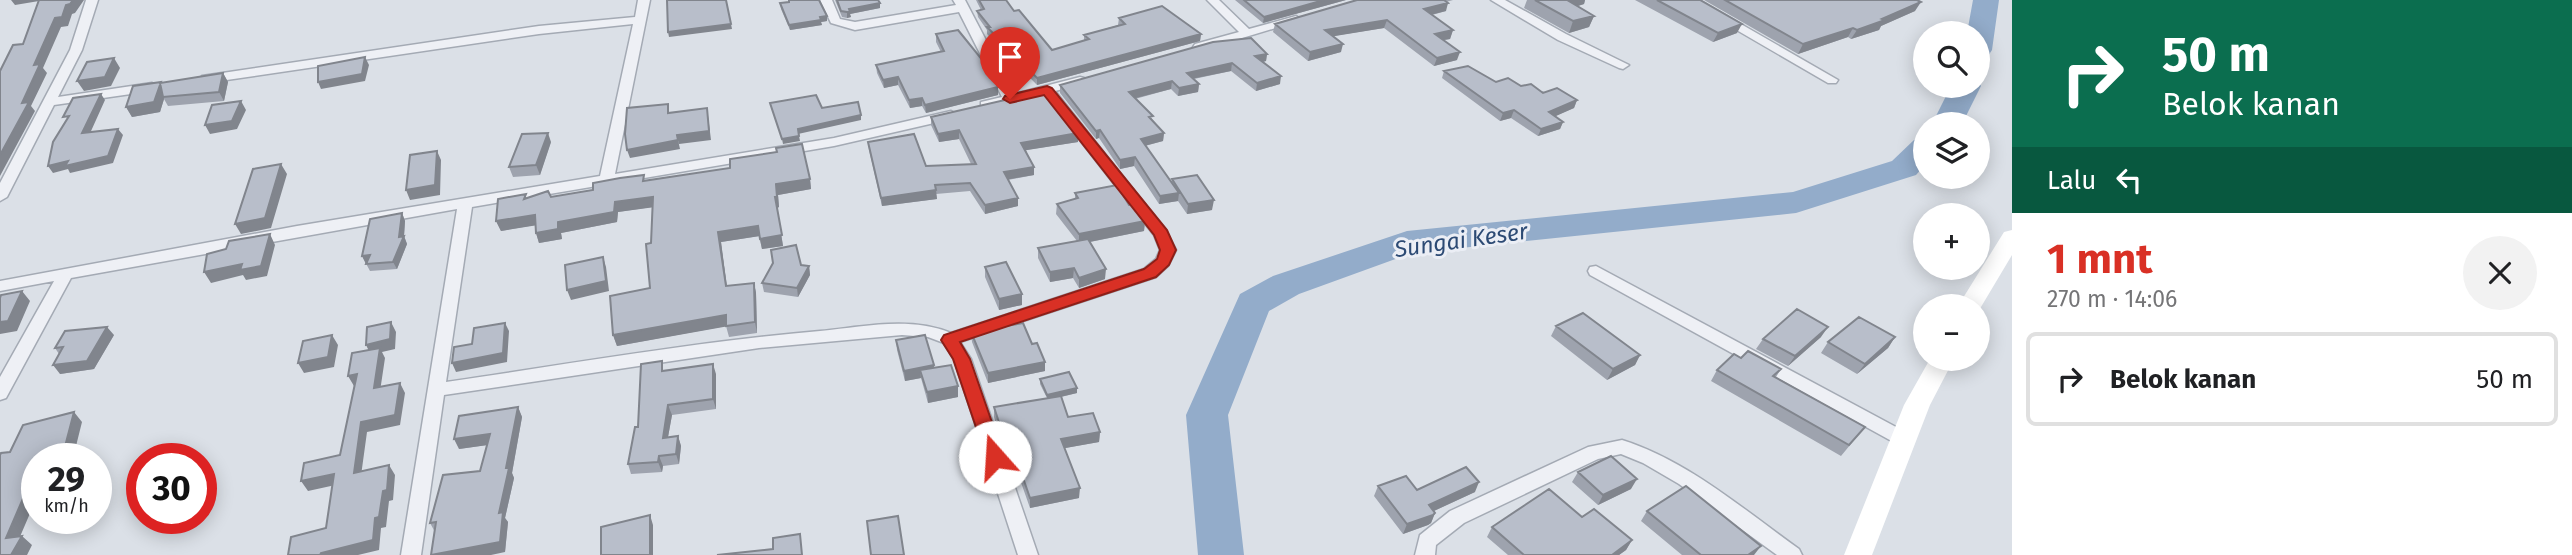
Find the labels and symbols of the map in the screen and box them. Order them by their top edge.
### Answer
pin [980,27,1040,99]
water label: Sungai Keser [1392,217,1531,263]
position arrow [958,420,1032,494]
speed limit sign: 30 [126,443,217,534]

